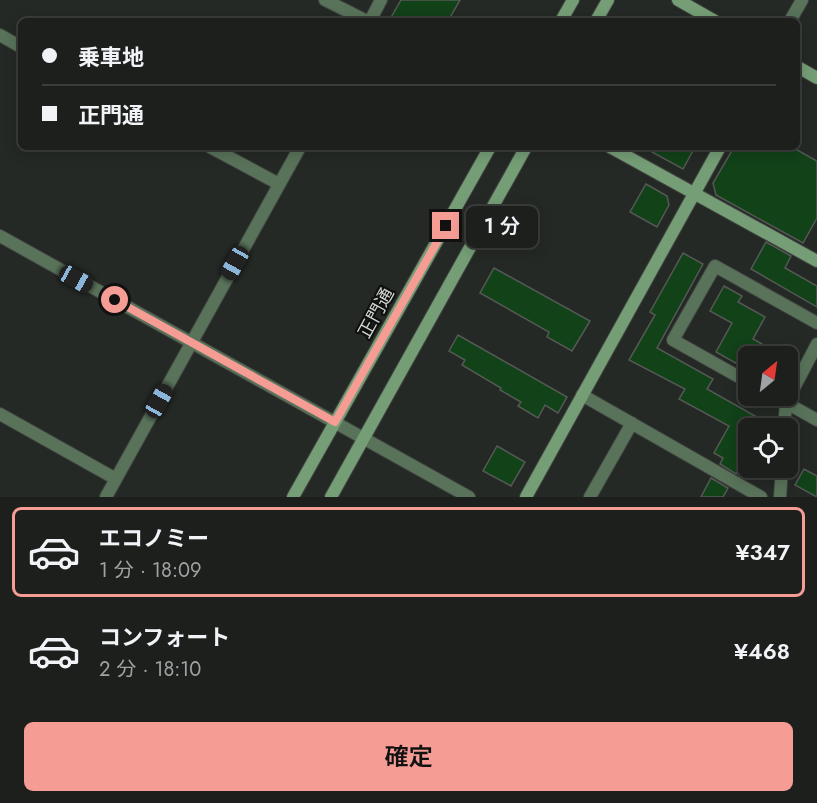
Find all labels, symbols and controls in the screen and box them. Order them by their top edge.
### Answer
text: 乗車地 [78,41,144,73]
text: 正門通 [78,99,144,131]
callout: 1 分 [467,205,539,247]
route end [432,212,459,239]
text: 1 分 [484,212,520,241]
car [218,243,252,283]
car [56,262,96,296]
street label: 正門通 [352,283,400,343]
route start [101,286,128,313]
north arrow [738,346,798,406]
map controls [738,346,798,478]
car [142,381,176,421]
button: locate [738,418,798,478]
text: エコノミー [99,522,209,554]
icon: car [27,525,81,579]
text: ¥347 [735,536,790,568]
text: 1 分 · 18:09 [99,556,201,585]
text: コンフォート [99,621,230,653]
icon: car [27,624,81,678]
text: ¥468 [734,635,790,667]
text: 2 分 · 18:10 [99,655,201,684]
button: 確定 [24,722,793,791]

